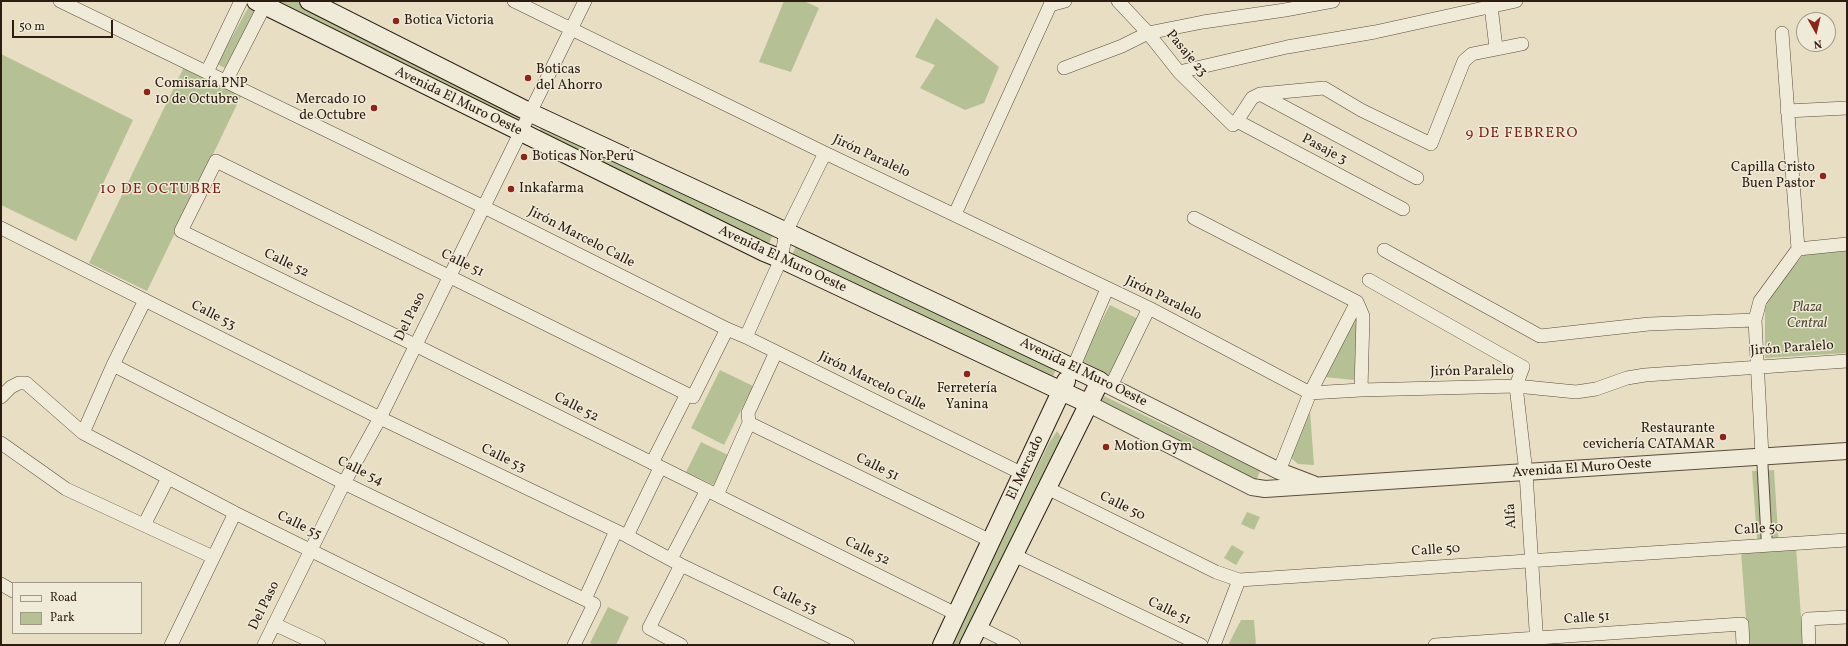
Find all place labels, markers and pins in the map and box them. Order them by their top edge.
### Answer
place label: Botica Victoria [404,13,494,29]
marker: Botica Victoria [391,16,401,26]
place label: Boticas del Ahorro [536,62,602,94]
marker: Boticas del Ahorro [523,73,533,83]
place label: Comisaría PNP 10 de Octubre [155,76,248,108]
marker: Comisaría PNP 10 de Octubre [142,87,152,97]
place label: Mercado 10 de Octubre [296,92,366,124]
marker: Mercado 10 de Octubre [369,103,379,113]
place label: Boticas Nor Perú [532,149,634,165]
marker: Boticas Nor Perú [519,152,529,162]
place label: Capilla Cristo Buen Pastor [1731,160,1815,192]
marker: Capilla Cristo Buen Pastor [1818,171,1828,181]
place label: Inkafarma [519,181,584,197]
marker: Inkafarma [506,184,516,194]
marker: Ferretería Yanina [962,369,972,379]
place label: Ferretería Yanina [937,381,997,414]
place label: Restaurante cevichería CATAMAR [1583,421,1715,454]
marker: Restaurante cevichería CATAMAR [1718,432,1728,442]
place label: Motion Gym [1114,439,1192,455]
marker: Motion Gym [1101,442,1111,452]

